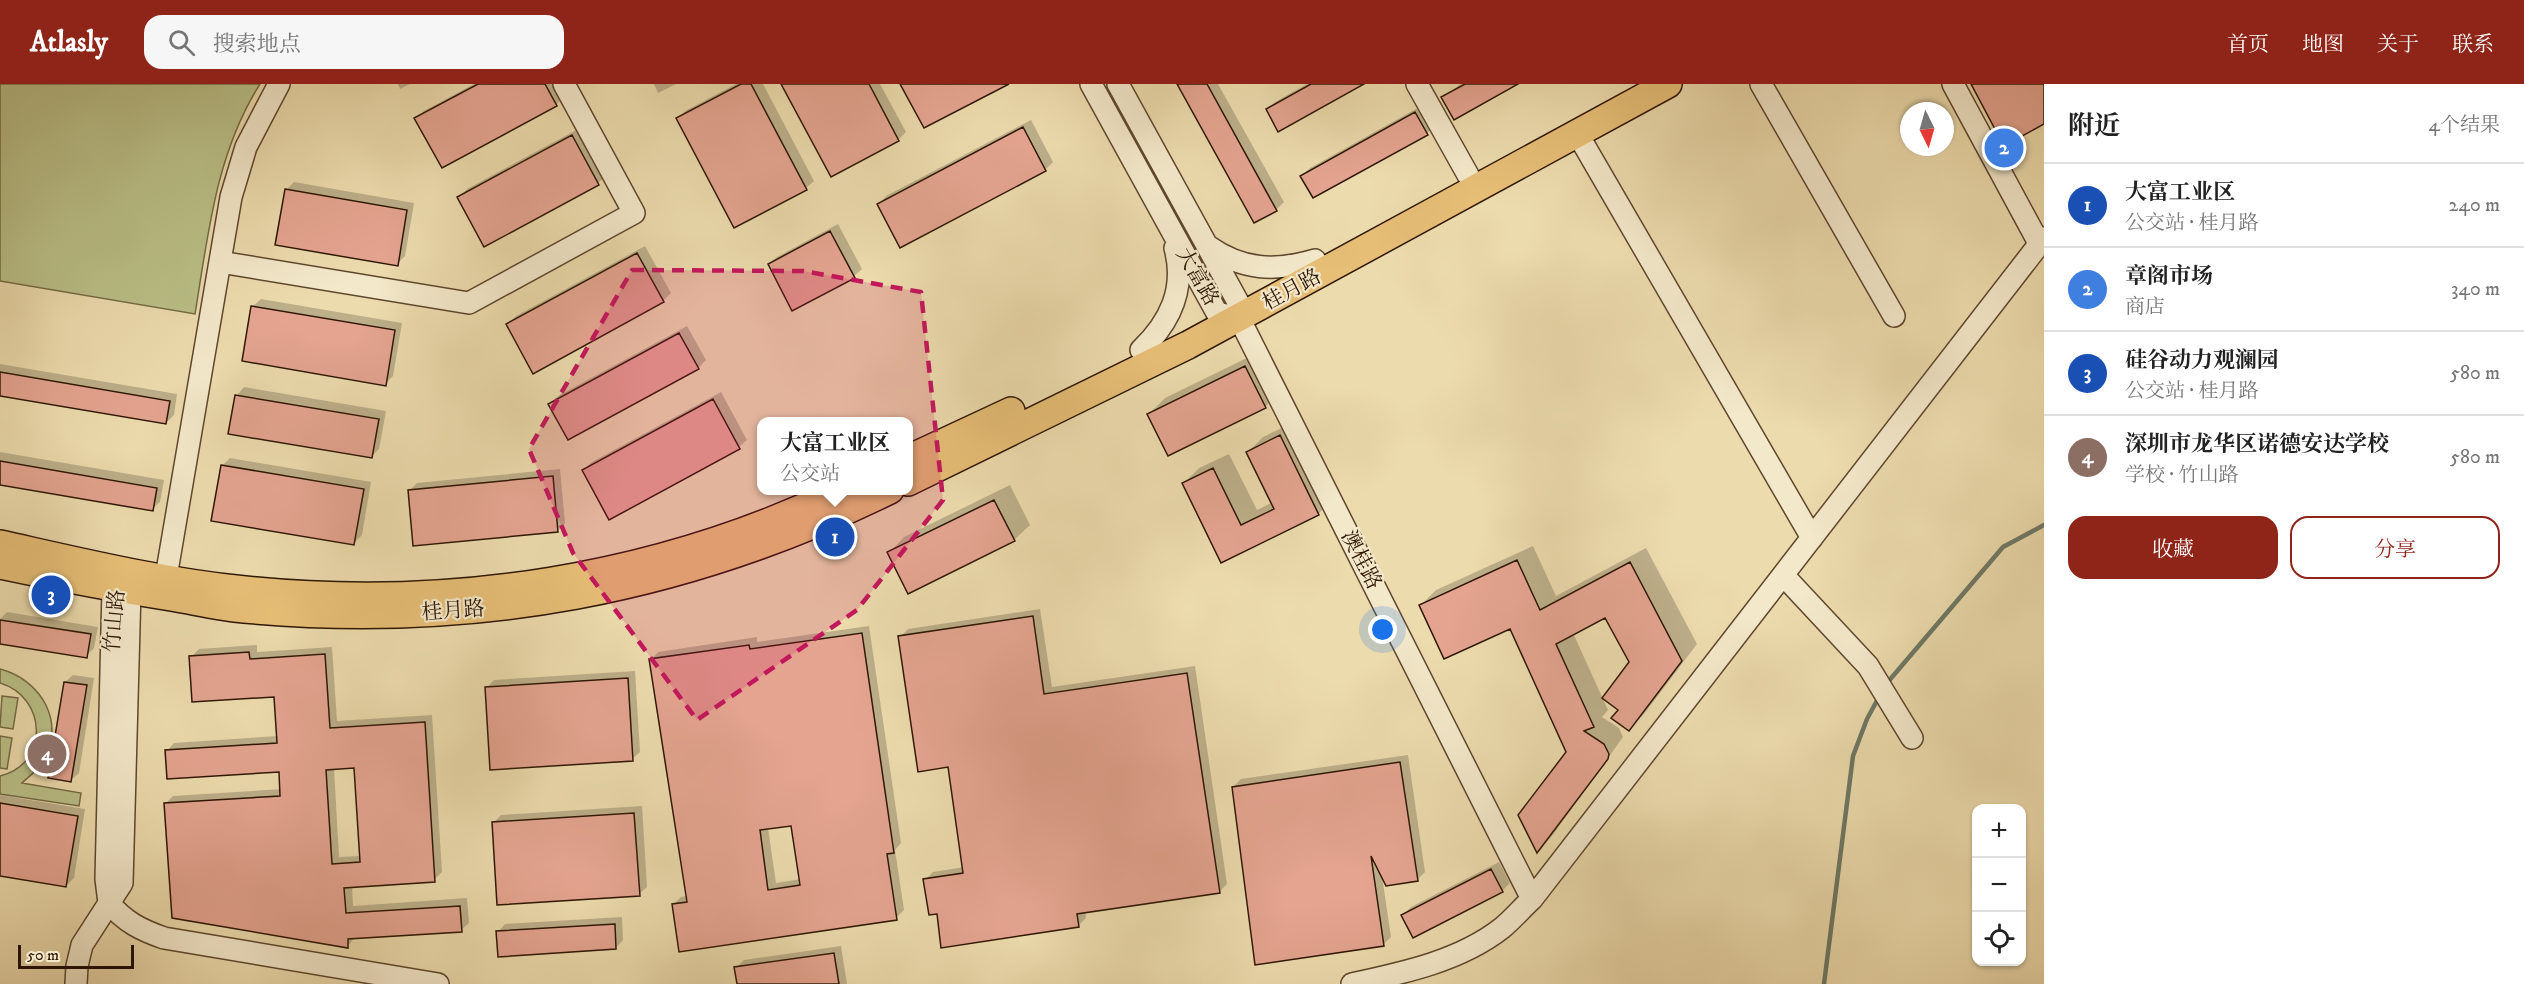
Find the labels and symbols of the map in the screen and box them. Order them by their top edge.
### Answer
north arrow [1900,102,1954,156]
pin: 2 [1984,126,2024,170]
street label: 大富路 [1170,243,1224,311]
street label: 桂月路 [1258,264,1326,316]
pin: 1 [816,514,854,560]
street label: 澳桂路 [1335,526,1387,594]
pin: 3 [32,572,70,618]
street label: 竹山路 [99,588,131,654]
street label: 桂月路 [421,596,485,626]
your location [1368,615,1397,644]
pin: 4 [28,732,66,776]
scale bar [18,942,134,970]

